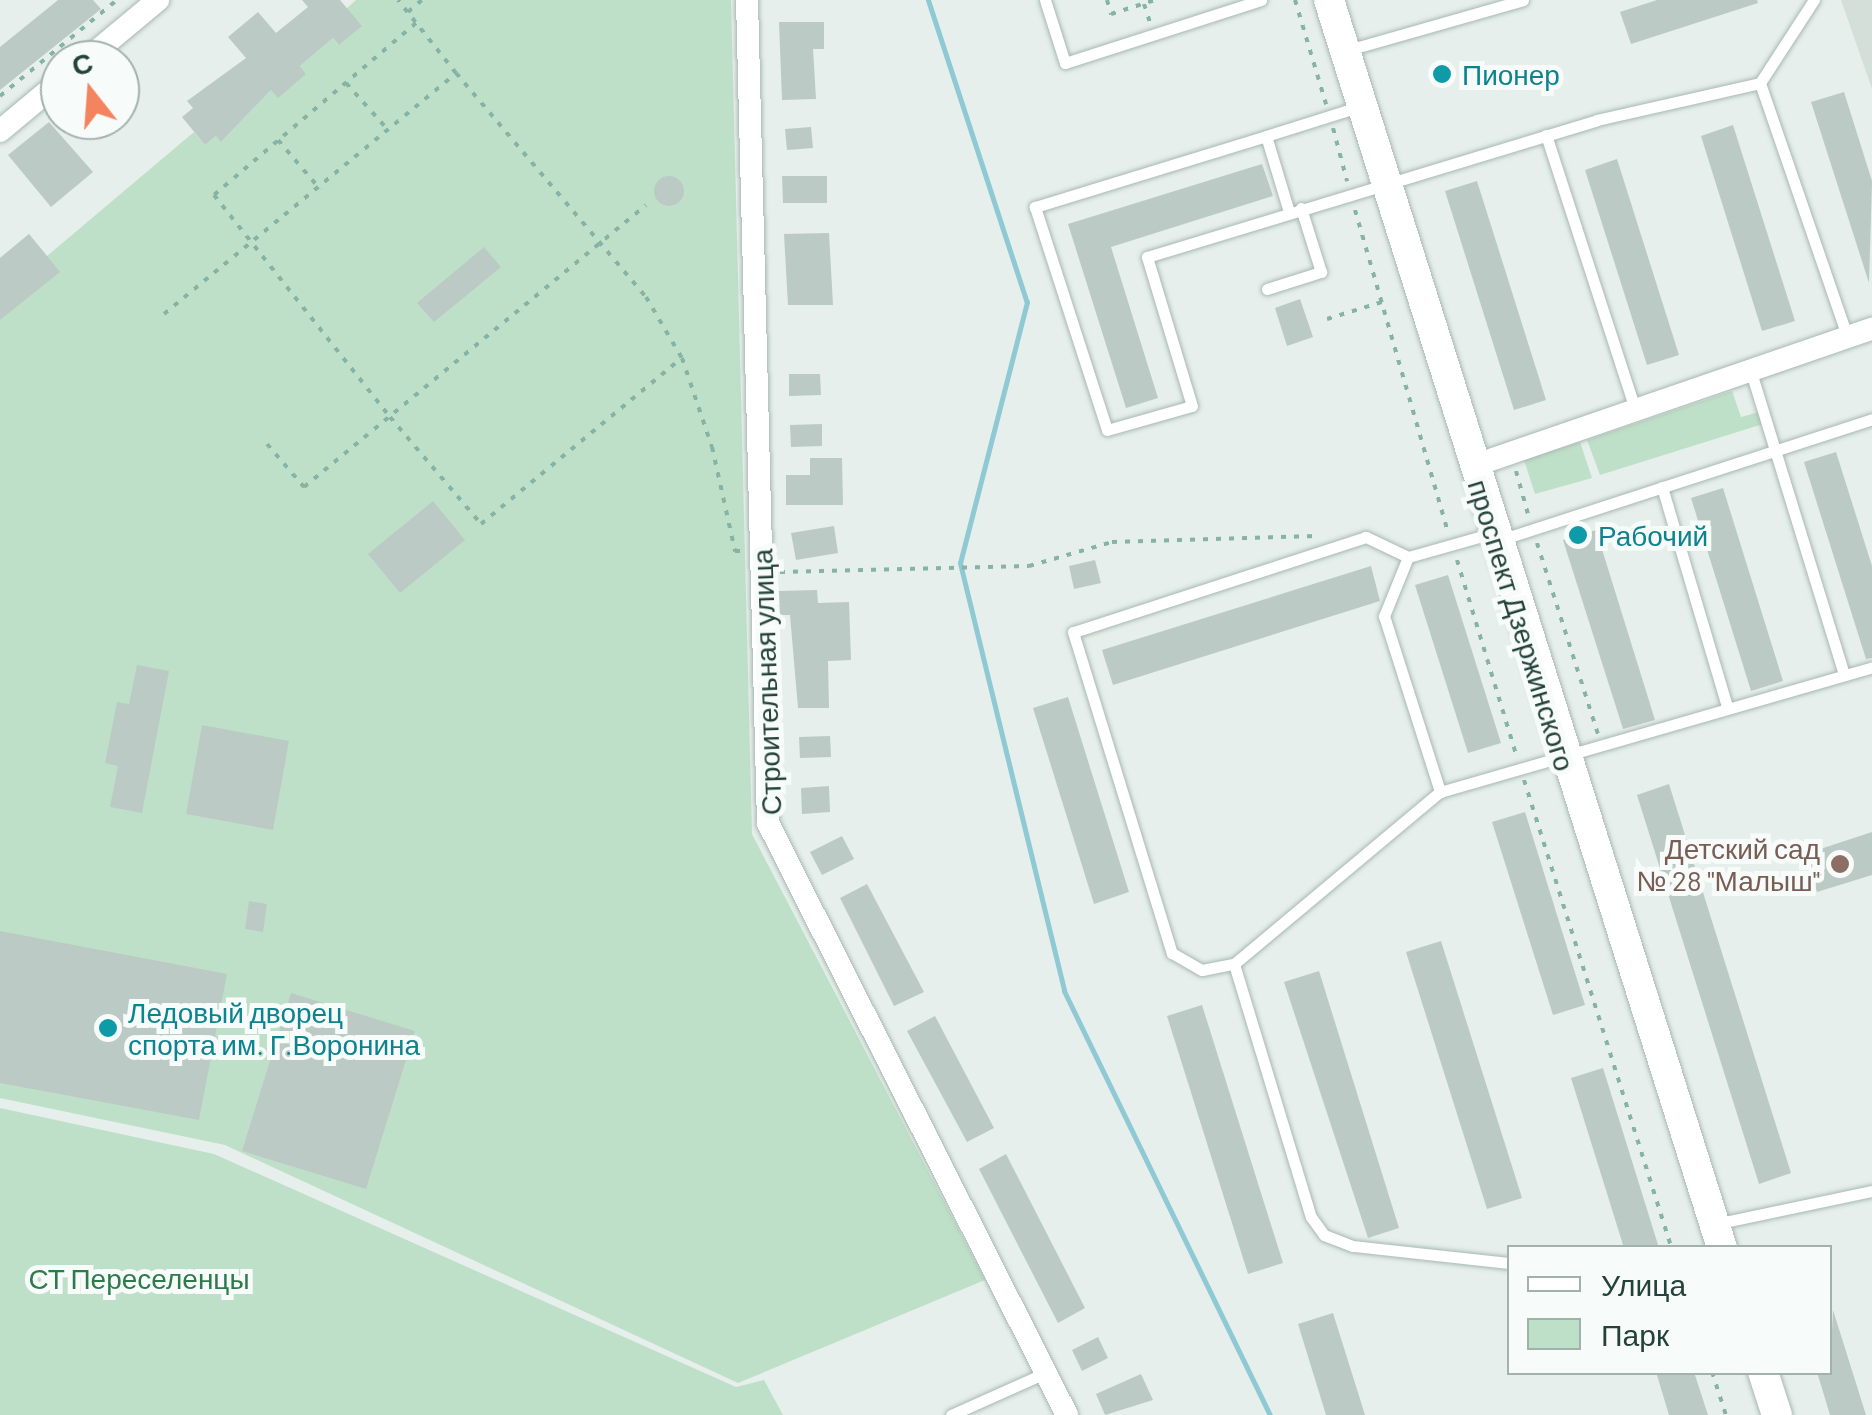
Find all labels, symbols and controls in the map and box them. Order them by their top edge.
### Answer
north arrow [40,40,140,140]
text: С [67,44,96,82]
place label: Пионер [1462,57,1560,91]
marker: Пионер [1431,63,1453,85]
street label: проспект Дзержинского [1462,475,1582,775]
place label: Рабочий [1598,518,1708,552]
marker: Рабочий [1567,524,1589,546]
street label: Строительная улица [745,548,787,816]
place label: Детский сад № 28 "Малыш" [1636,831,1820,897]
marker: Детский сад № 28 "Малыш" [1829,853,1851,875]
place label: Ледовый дворец спорта им. Г.Воронина [128,995,420,1061]
marker: Ледовый дворец спорта им. Г.Воронина [97,1017,119,1039]
legend [1507,1245,1832,1375]
park label: СТ Переселенцы [28,1261,250,1295]
text: Улица [1601,1266,1686,1302]
text: Парк [1601,1316,1669,1352]

